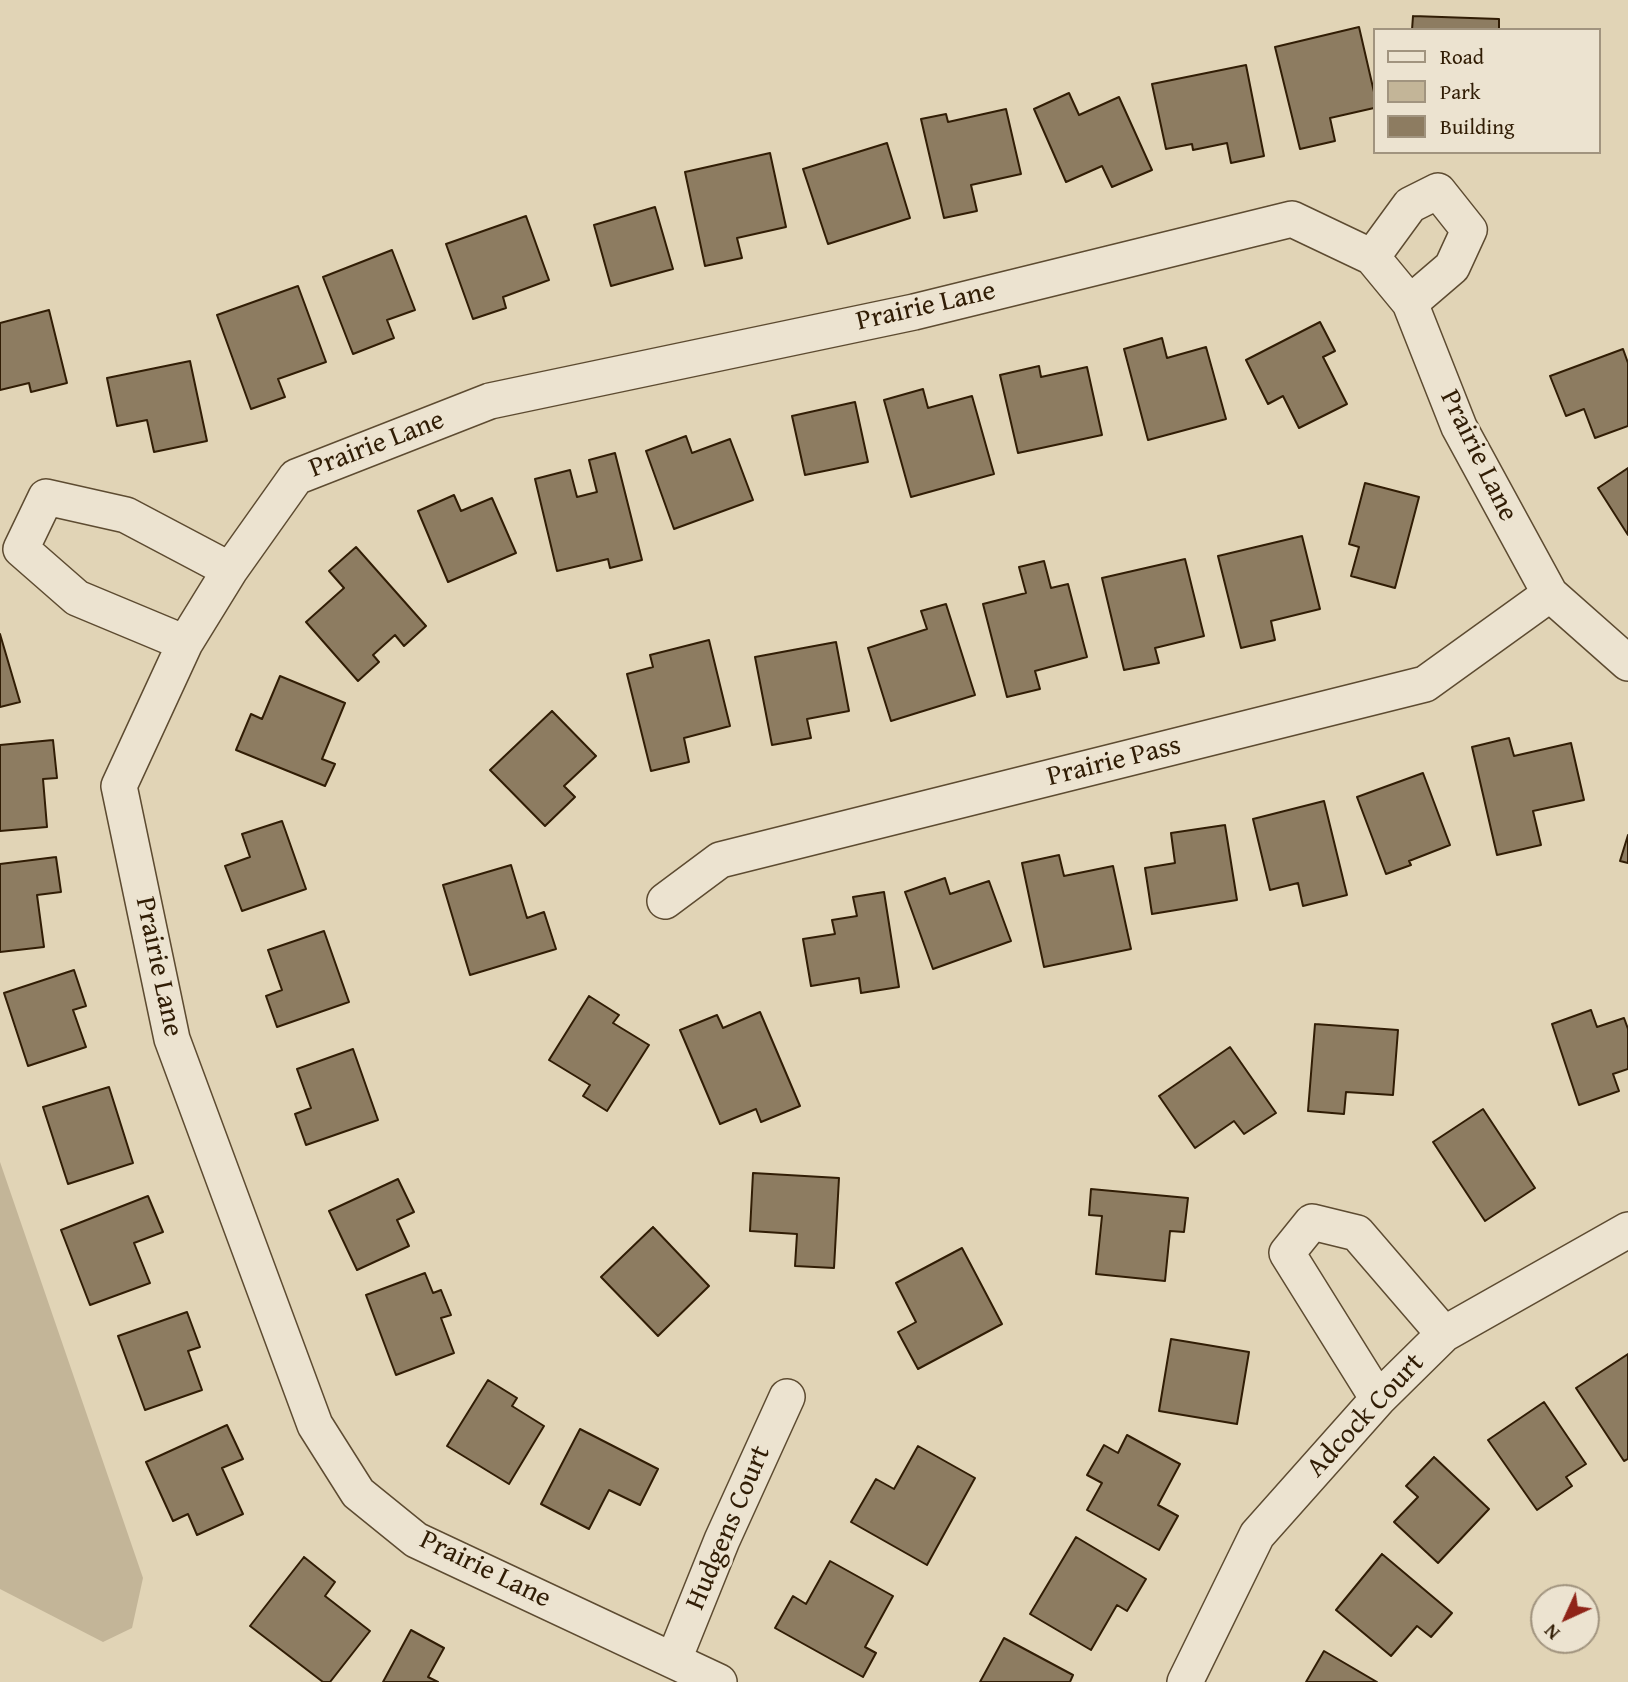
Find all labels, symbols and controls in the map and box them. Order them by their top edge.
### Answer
legend [1372,28,1600,154]
text: Road [1440,41,1484,72]
text: Park [1440,76,1481,107]
text: Building [1440,111,1514,142]
street label: Prairie Lane [853,275,999,339]
street label: Prairie Lane [1432,385,1524,527]
street label: Prairie Lane [305,404,449,486]
street label: Prairie Pass [1044,729,1184,795]
street label: Prairie Lane [127,894,189,1040]
street label: Adcock Court [1300,1347,1432,1485]
street label: Hudgens Court [679,1441,779,1615]
street label: Prairie Lane [414,1524,556,1616]
north arrow [1530,1584,1600,1654]
text: N [1537,1618,1566,1647]

